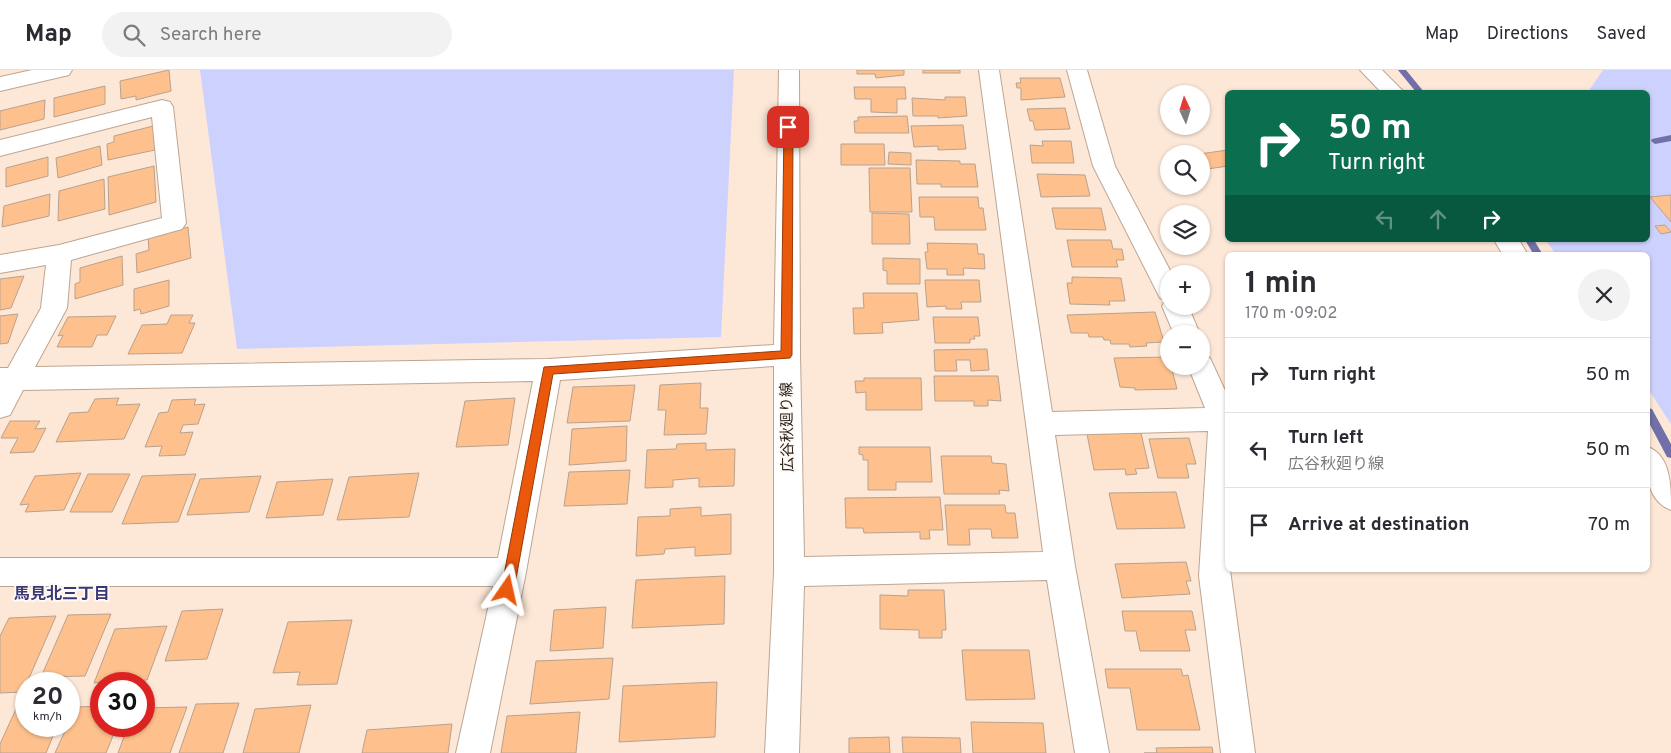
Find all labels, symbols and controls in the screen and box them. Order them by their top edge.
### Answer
search box [102,12,452,57]
text: Map [25,20,72,50]
icon: search [120,21,148,49]
text: Search here [160,23,261,47]
text: Map [1425,23,1459,46]
text: Directions [1487,23,1569,46]
text: Saved [1597,23,1646,46]
north arrow [1160,85,1210,135]
map controls [1160,85,1210,375]
pin [767,106,809,148]
text: 50 m [1328,107,1412,151]
icon: right [1245,110,1310,175]
icon: arrive [774,113,802,141]
button: search [1160,145,1210,195]
text: Turn right [1328,150,1425,177]
button: layers [1160,205,1210,255]
icon: left [1371,205,1399,233]
icon: ahead [1424,205,1452,233]
icon: right [1477,205,1505,233]
button: + [1160,265,1210,315]
text: 1 min [1245,266,1317,303]
button: close [1578,269,1630,321]
text: 170 m · 09:02 [1245,304,1337,324]
button: − [1160,325,1210,375]
icon: right [1245,361,1273,389]
text: Turn right [1288,363,1376,387]
text: 50 m [1585,363,1630,387]
street label: 広谷秋廻り線 [778,382,799,472]
text: Turn left [1288,426,1364,450]
icon: left [1245,436,1273,464]
text: 50 m [1585,438,1630,462]
text: 広谷秋廻り線 [1288,455,1384,475]
icon: arrive [1245,511,1273,539]
text: Arrive at destination [1288,513,1469,537]
text: 70 m [1588,513,1630,537]
position arrow [480,563,532,615]
district label: 馬見北三丁目 [14,585,110,605]
speed limit sign: 30 [90,672,155,737]
text: 20 [32,682,63,714]
text: km/h [33,709,62,725]

